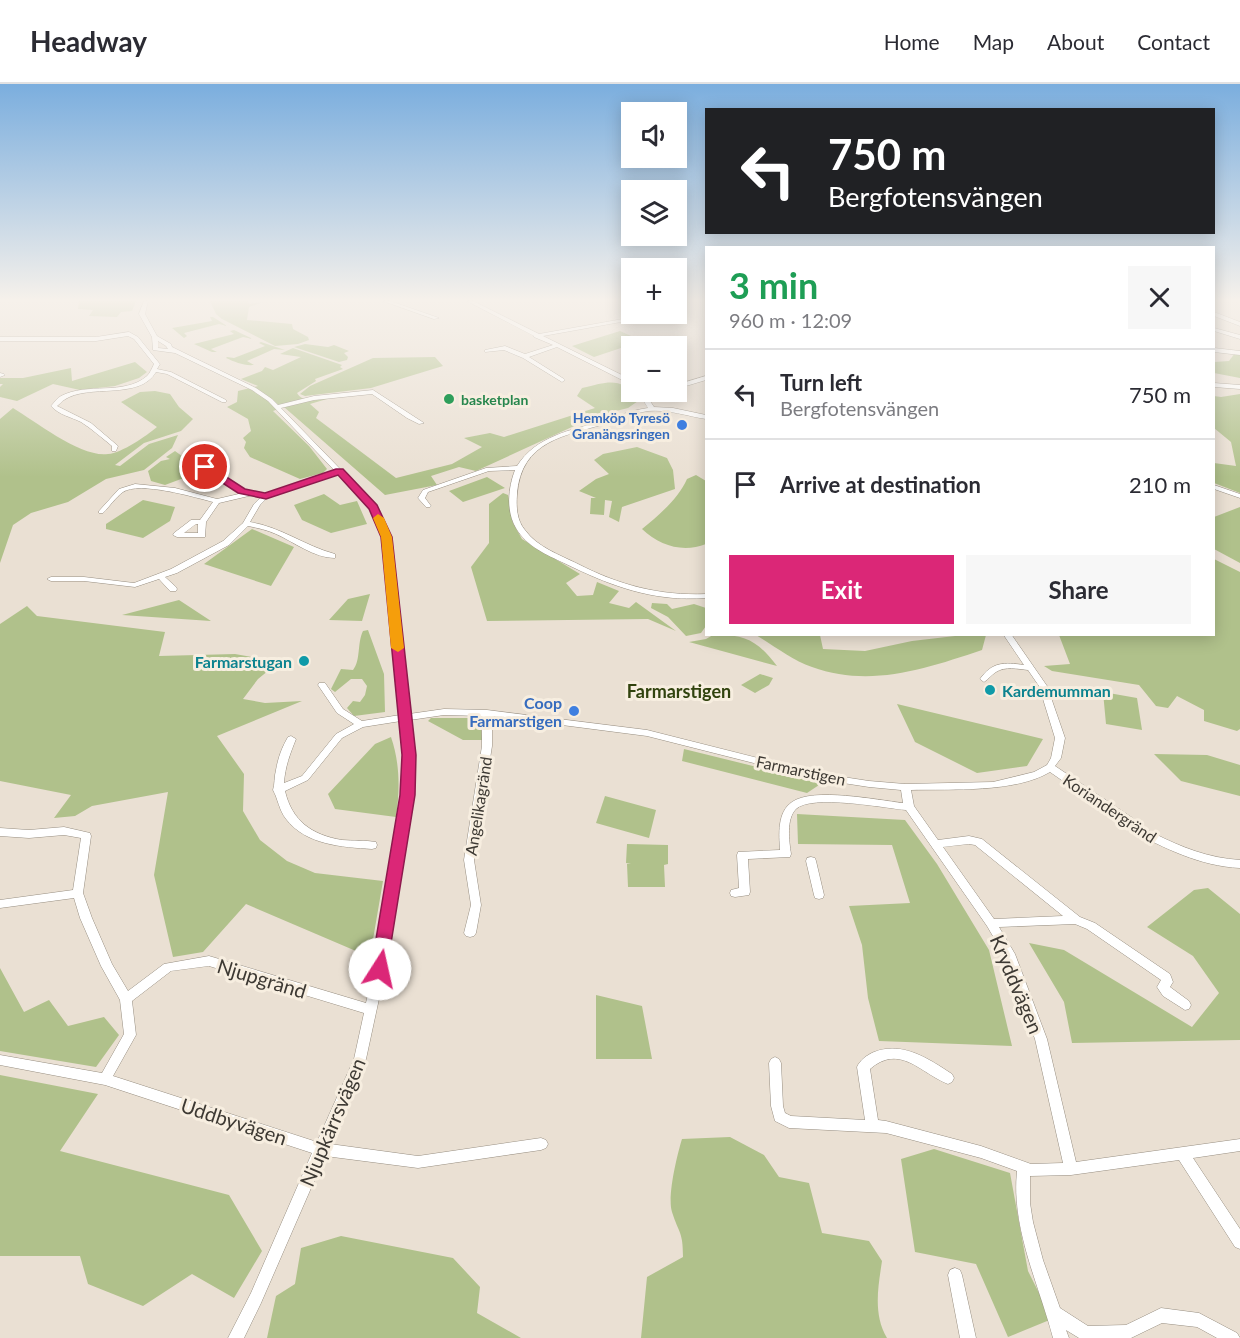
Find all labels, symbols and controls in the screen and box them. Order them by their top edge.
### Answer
text: Headway [30,24,147,58]
text: Home [884,29,940,54]
text: Map [973,29,1014,54]
text: About [1047,29,1104,54]
text: Contact [1137,29,1210,54]
map controls [621,102,687,402]
button: sound [621,102,687,168]
text: 750 m [828,129,946,179]
icon: left [729,132,807,210]
button: layers [621,180,687,246]
text: Bergfotensvängen [828,180,1043,213]
button: + [621,258,687,324]
text: 3 min [729,263,818,307]
button: close [1128,266,1191,329]
text: 960 m · 12:09 [729,308,852,332]
button: − [621,336,687,402]
text: Turn left [780,369,862,396]
icon: left [729,378,762,411]
text: 750 m [1129,381,1191,408]
place label: basketplan [461,391,528,408]
marker: basketplan [442,392,456,406]
text: Bergfotensvängen [780,396,939,420]
place label: Hemköp Tyresö Granängsringen [572,409,670,442]
marker: Hemköp Tyresö Granängsringen [675,418,689,432]
pin [179,441,230,492]
icon: arrive [188,450,221,483]
icon: arrive [729,468,762,501]
text: Arrive at destination [780,471,981,498]
text: 210 m [1129,471,1191,498]
button: Exit [729,555,954,624]
button: Share [966,555,1191,624]
place label: Farmarstugan [195,652,292,671]
marker: Farmarstugan [297,654,311,668]
district label: Farmarstigen [627,680,731,702]
place label: Kardemumman [1002,681,1111,700]
marker: Kardemumman [983,683,997,697]
place label: Coop Farmarstigen [469,693,562,730]
marker: Coop Farmarstigen [567,704,581,718]
street label: Farmarstigen [755,751,847,789]
street label: Angelikagränd [461,755,495,857]
street label: Koriandergränd [1060,770,1160,846]
street label: Kryddvägen [985,931,1049,1037]
position arrow [348,937,412,1001]
street label: Njupgränd [214,953,310,1003]
street label: Njupkärrsvägen [294,1054,370,1190]
street label: Uddbyvägen [178,1093,290,1149]

